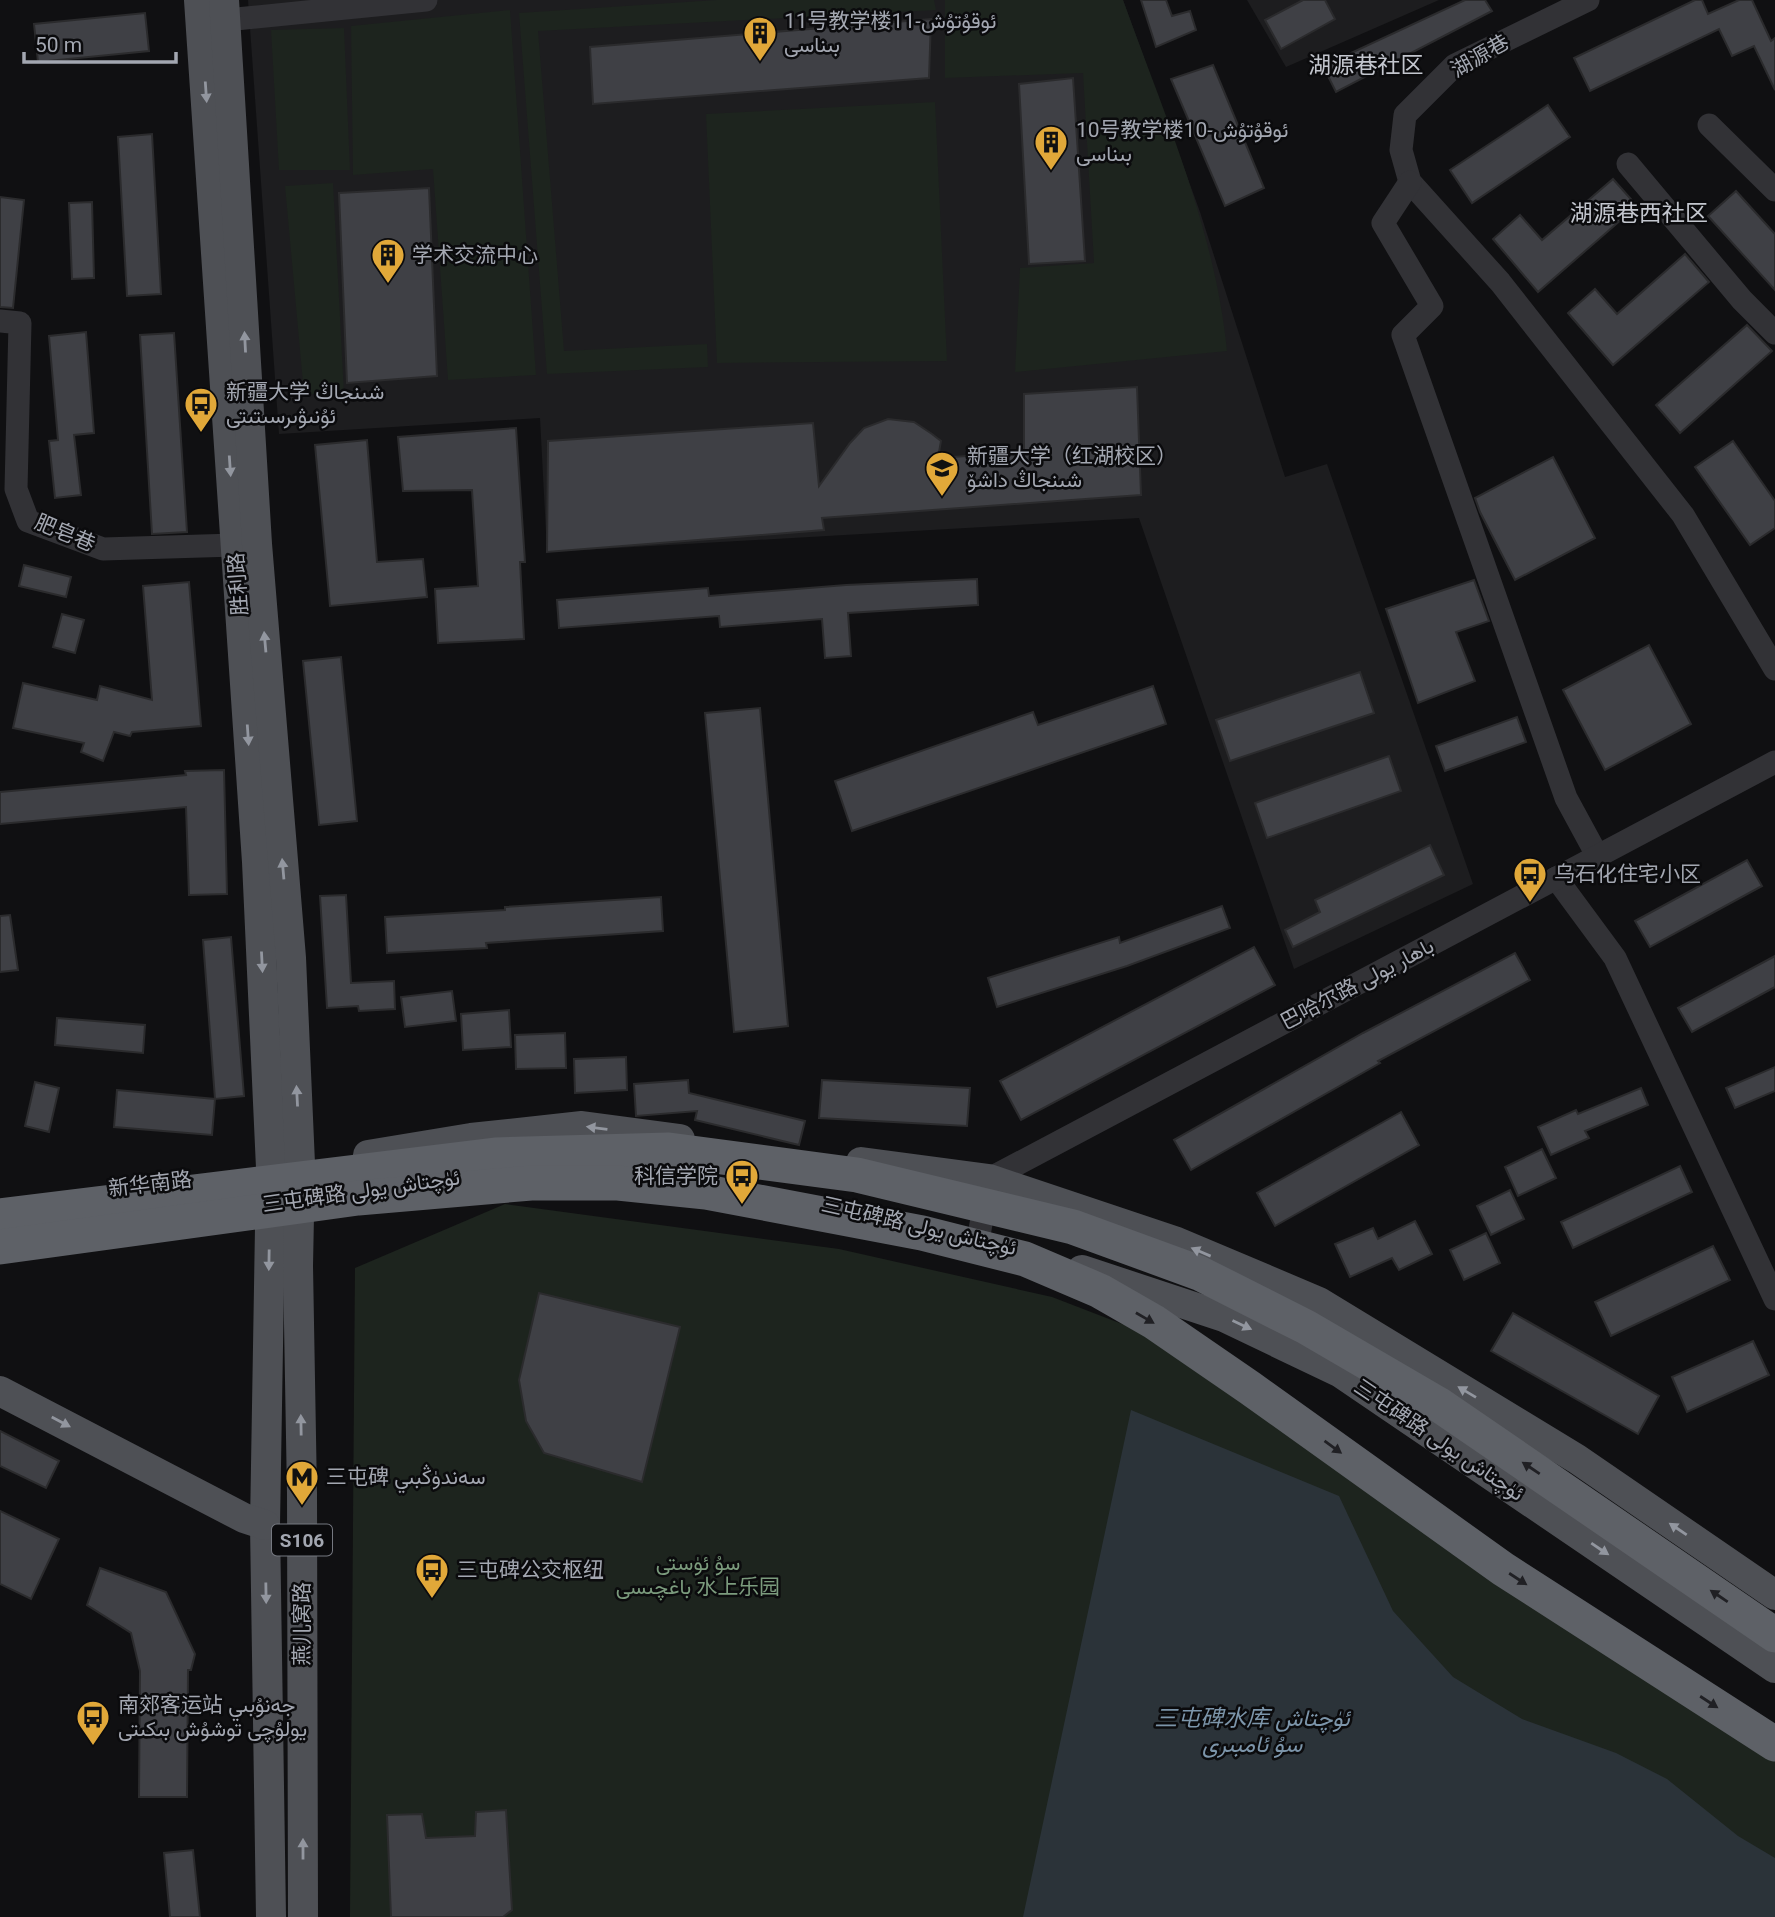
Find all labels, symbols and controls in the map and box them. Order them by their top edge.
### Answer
place label: 11号教学楼11-ئوقۇتۇش بىناسى [784,9,996,57]
building icon: 11号教学楼11-ئوقۇتۇش بىناسى [741,14,779,63]
scale bar [24,21,177,65]
street label: 湖源巷 [1447,30,1513,82]
text: 50 m [35,33,82,57]
district label: 湖源巷社区 [1309,52,1424,79]
one-way arrow [201,82,212,104]
place label: 10号教学楼10-ئوقۇتۇش بىناسى [1076,118,1288,166]
building icon: 10号教学楼10-ئوقۇتۇش بىناسى [1032,123,1070,172]
district label: 湖源巷西社区 [1570,200,1708,227]
building icon: 学术交流中心 [369,236,407,285]
place label: 学术交流中心 [412,243,538,267]
one-way arrow [239,331,250,353]
place label: 新疆大学 شىنجاڭ ئۇنىۋىرسىتىتى [226,380,384,429]
bus stop icon: 新疆大学 شىنجاڭ ئۇنىۋىرسىتىتى [182,385,220,434]
place label: 新疆大学（红湖校区） شىنجاڭ داشۆ [967,444,1177,493]
school or university icon: 新疆大学（红湖校区） شىنجاڭ داشۆ [923,449,961,498]
one-way arrow [225,455,236,477]
street label: 肥皂巷 [31,510,99,556]
street label: 胜利路 [224,552,252,616]
one-way arrow [259,631,270,653]
one-way arrow [243,724,254,746]
bus stop icon: 乌石化住宅小区 [1511,855,1549,904]
one-way arrow [277,858,288,880]
place label: 乌石化住宅小区 [1554,862,1701,886]
street label: 巴哈尔路 باھار يولى [1276,933,1438,1035]
one-way arrow [256,951,267,973]
one-way arrow [291,1085,302,1107]
one-way arrow [586,1122,608,1133]
bus stop icon: 科信学院 [723,1157,761,1206]
place label: 科信学院 [634,1164,718,1188]
street label: 三屯碑路 ئۈچتاش يولى [261,1165,462,1219]
street label: 新华南路 [107,1167,193,1201]
street label: 三屯碑路 ئۈچتاش يولى [819,1192,1019,1262]
one-way arrow [1191,1246,1211,1258]
one-way arrow [264,1250,275,1272]
one-way arrow [1136,1311,1155,1324]
one-way arrow [1232,1320,1252,1331]
street label: 三屯碑路 ئۈچتاش يولى [1349,1374,1528,1507]
one-way arrow [1457,1385,1476,1398]
one-way arrow [295,1414,307,1436]
one-way arrow [51,1416,70,1428]
one-way arrow [1324,1440,1342,1454]
metro station icon: 三屯碑 سەندۈڭبىي [283,1458,321,1507]
one-way arrow [1522,1461,1540,1475]
place label: 三屯碑 سەندۈڭبىي [326,1464,485,1494]
one-way arrow [1668,1522,1688,1535]
road number: S106 [272,1524,332,1556]
one-way arrow [1591,1542,1609,1556]
bus stop icon: 三屯碑公交枢纽 [413,1551,451,1600]
park label: سۇ ئۈستى باغچىسى 水上乐园 [616,1551,780,1601]
place label: 三屯碑公交枢纽 [457,1558,604,1582]
one-way arrow [1508,1572,1528,1585]
one-way arrow [260,1582,272,1604]
street label: 燕儿窝路 [290,1582,314,1666]
one-way arrow [1710,1589,1728,1603]
place label: 南郊客运站 جەنۇبىي يولۇچى توشۇش بىكىتى [118,1693,307,1743]
one-way arrow [1700,1695,1719,1708]
bus stop icon: 南郊客运站 جەنۇبىي يولۇچى توشۇش بىكىتى [74,1698,112,1747]
water label: 三屯碑水库 ئۈچتاش سۇ ئامبىرى [1154,1705,1352,1759]
one-way arrow [297,1838,309,1860]

